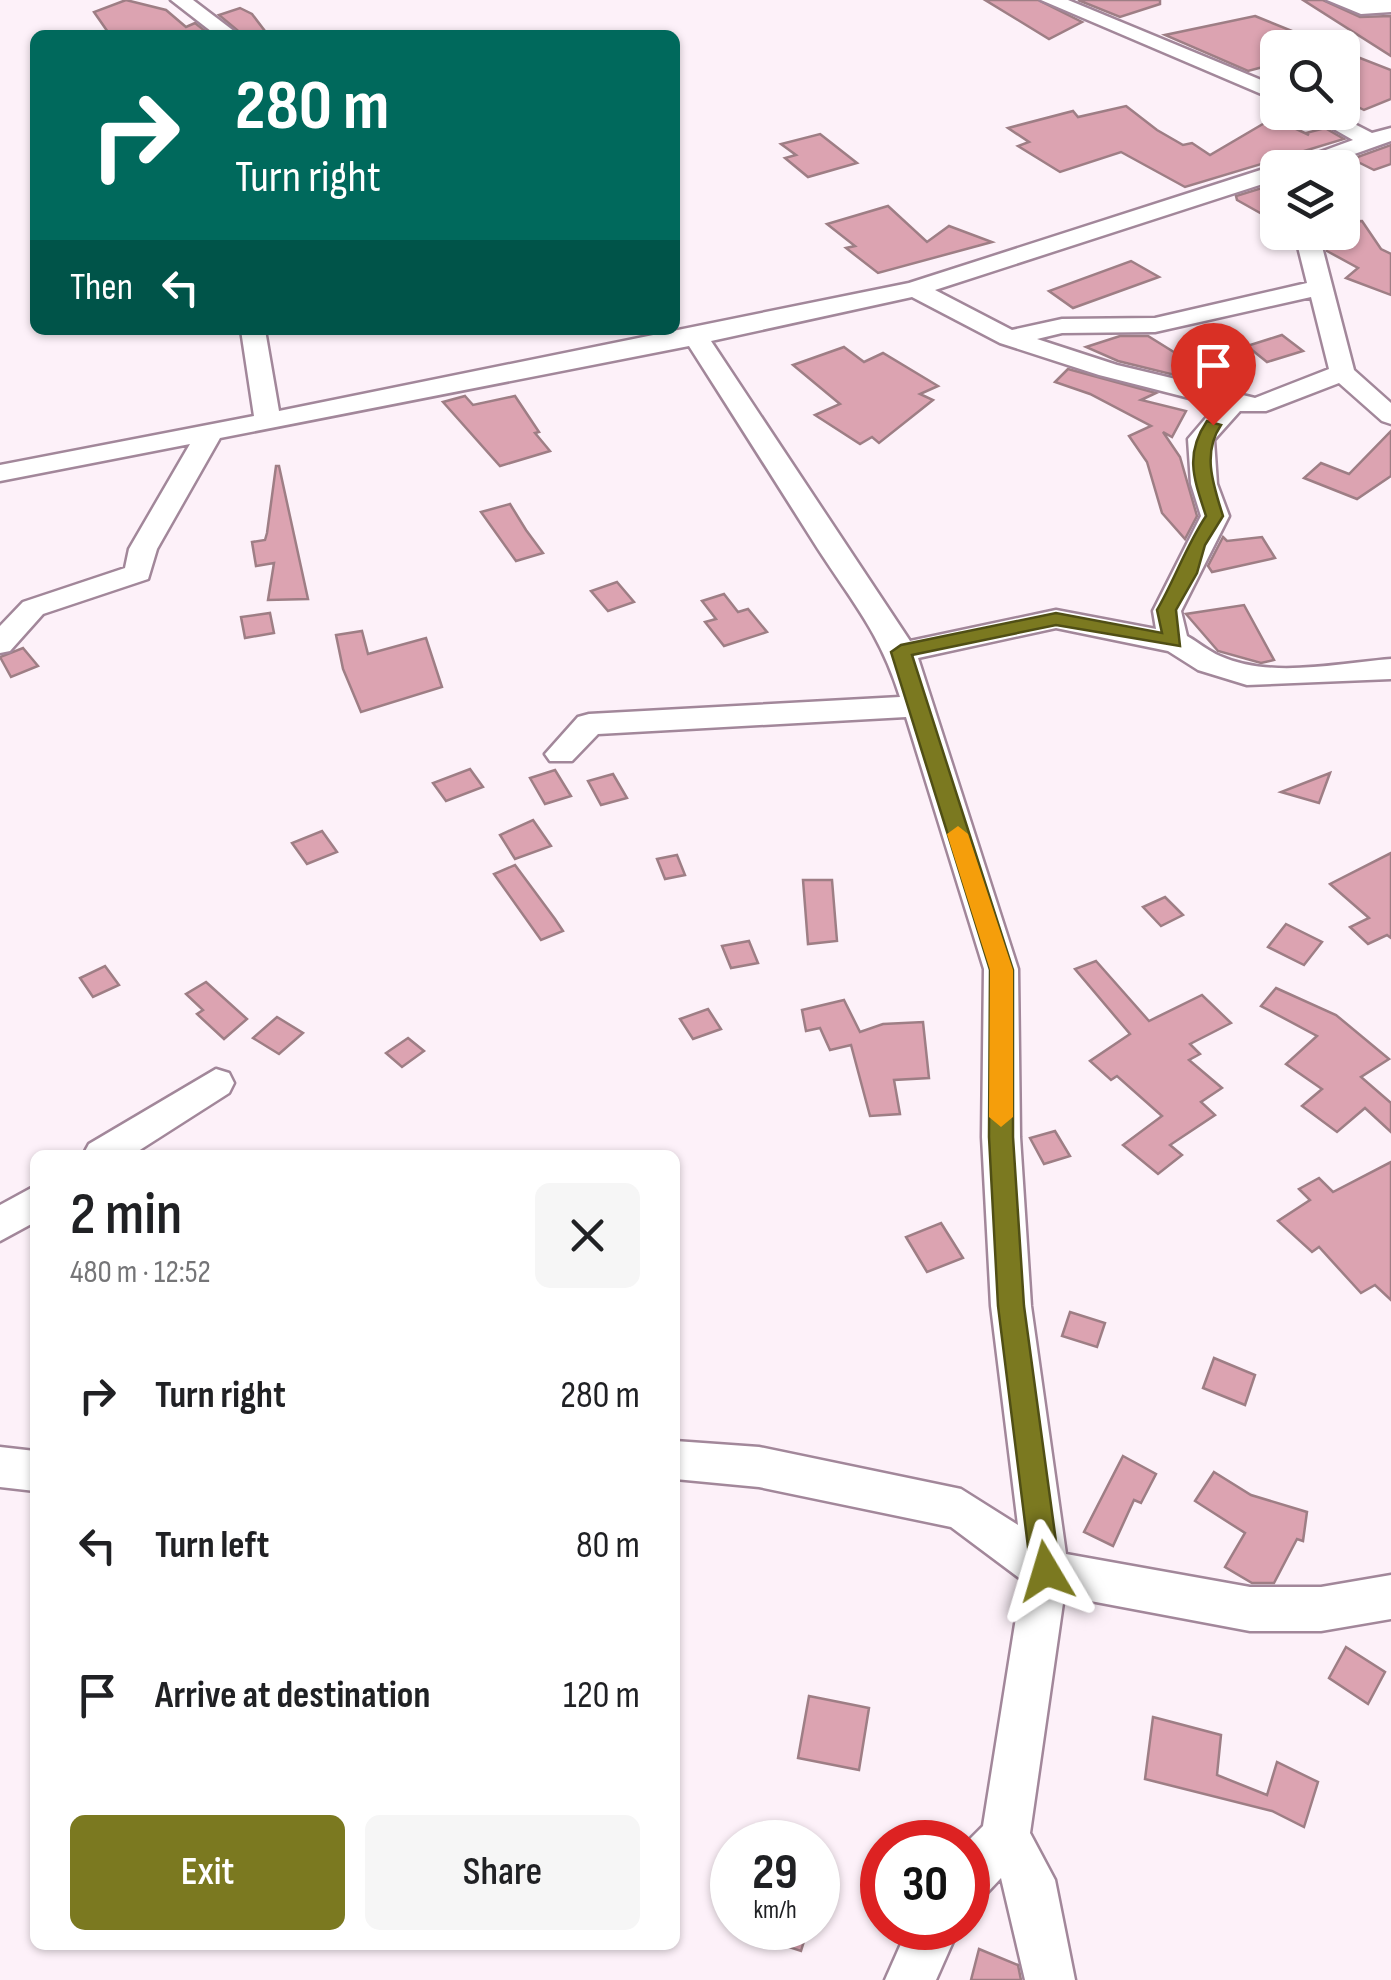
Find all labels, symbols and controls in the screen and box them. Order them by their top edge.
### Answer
map controls [1260,30,1360,250]
button: search [1260,30,1360,130]
text: 280 m [235,65,389,149]
icon: right [70,70,200,200]
text: Turn right [235,150,381,205]
button: layers [1260,150,1360,250]
icon: left [153,260,208,315]
text: Then [70,265,133,310]
pin [1171,323,1256,426]
icon: arrive [1186,338,1241,393]
text: 2 min [70,1179,182,1251]
button: close [535,1183,640,1288]
text: 480 m · 12:52 [70,1253,211,1292]
icon: right [70,1368,125,1423]
text: Turn right [155,1373,286,1418]
text: 280 m [560,1373,640,1418]
icon: left [70,1518,125,1573]
position arrow [994,1519,1098,1623]
text: Turn left [155,1523,269,1568]
text: 80 m [576,1523,640,1568]
icon: arrive [70,1668,125,1723]
text: Arrive at destination [155,1673,430,1718]
text: 120 m [563,1673,640,1718]
button: Exit [70,1815,345,1930]
button: Share [365,1815,640,1930]
speed limit sign: 30 [860,1820,990,1950]
text: 29 [752,1843,798,1903]
text: km/h [753,1895,797,1926]

